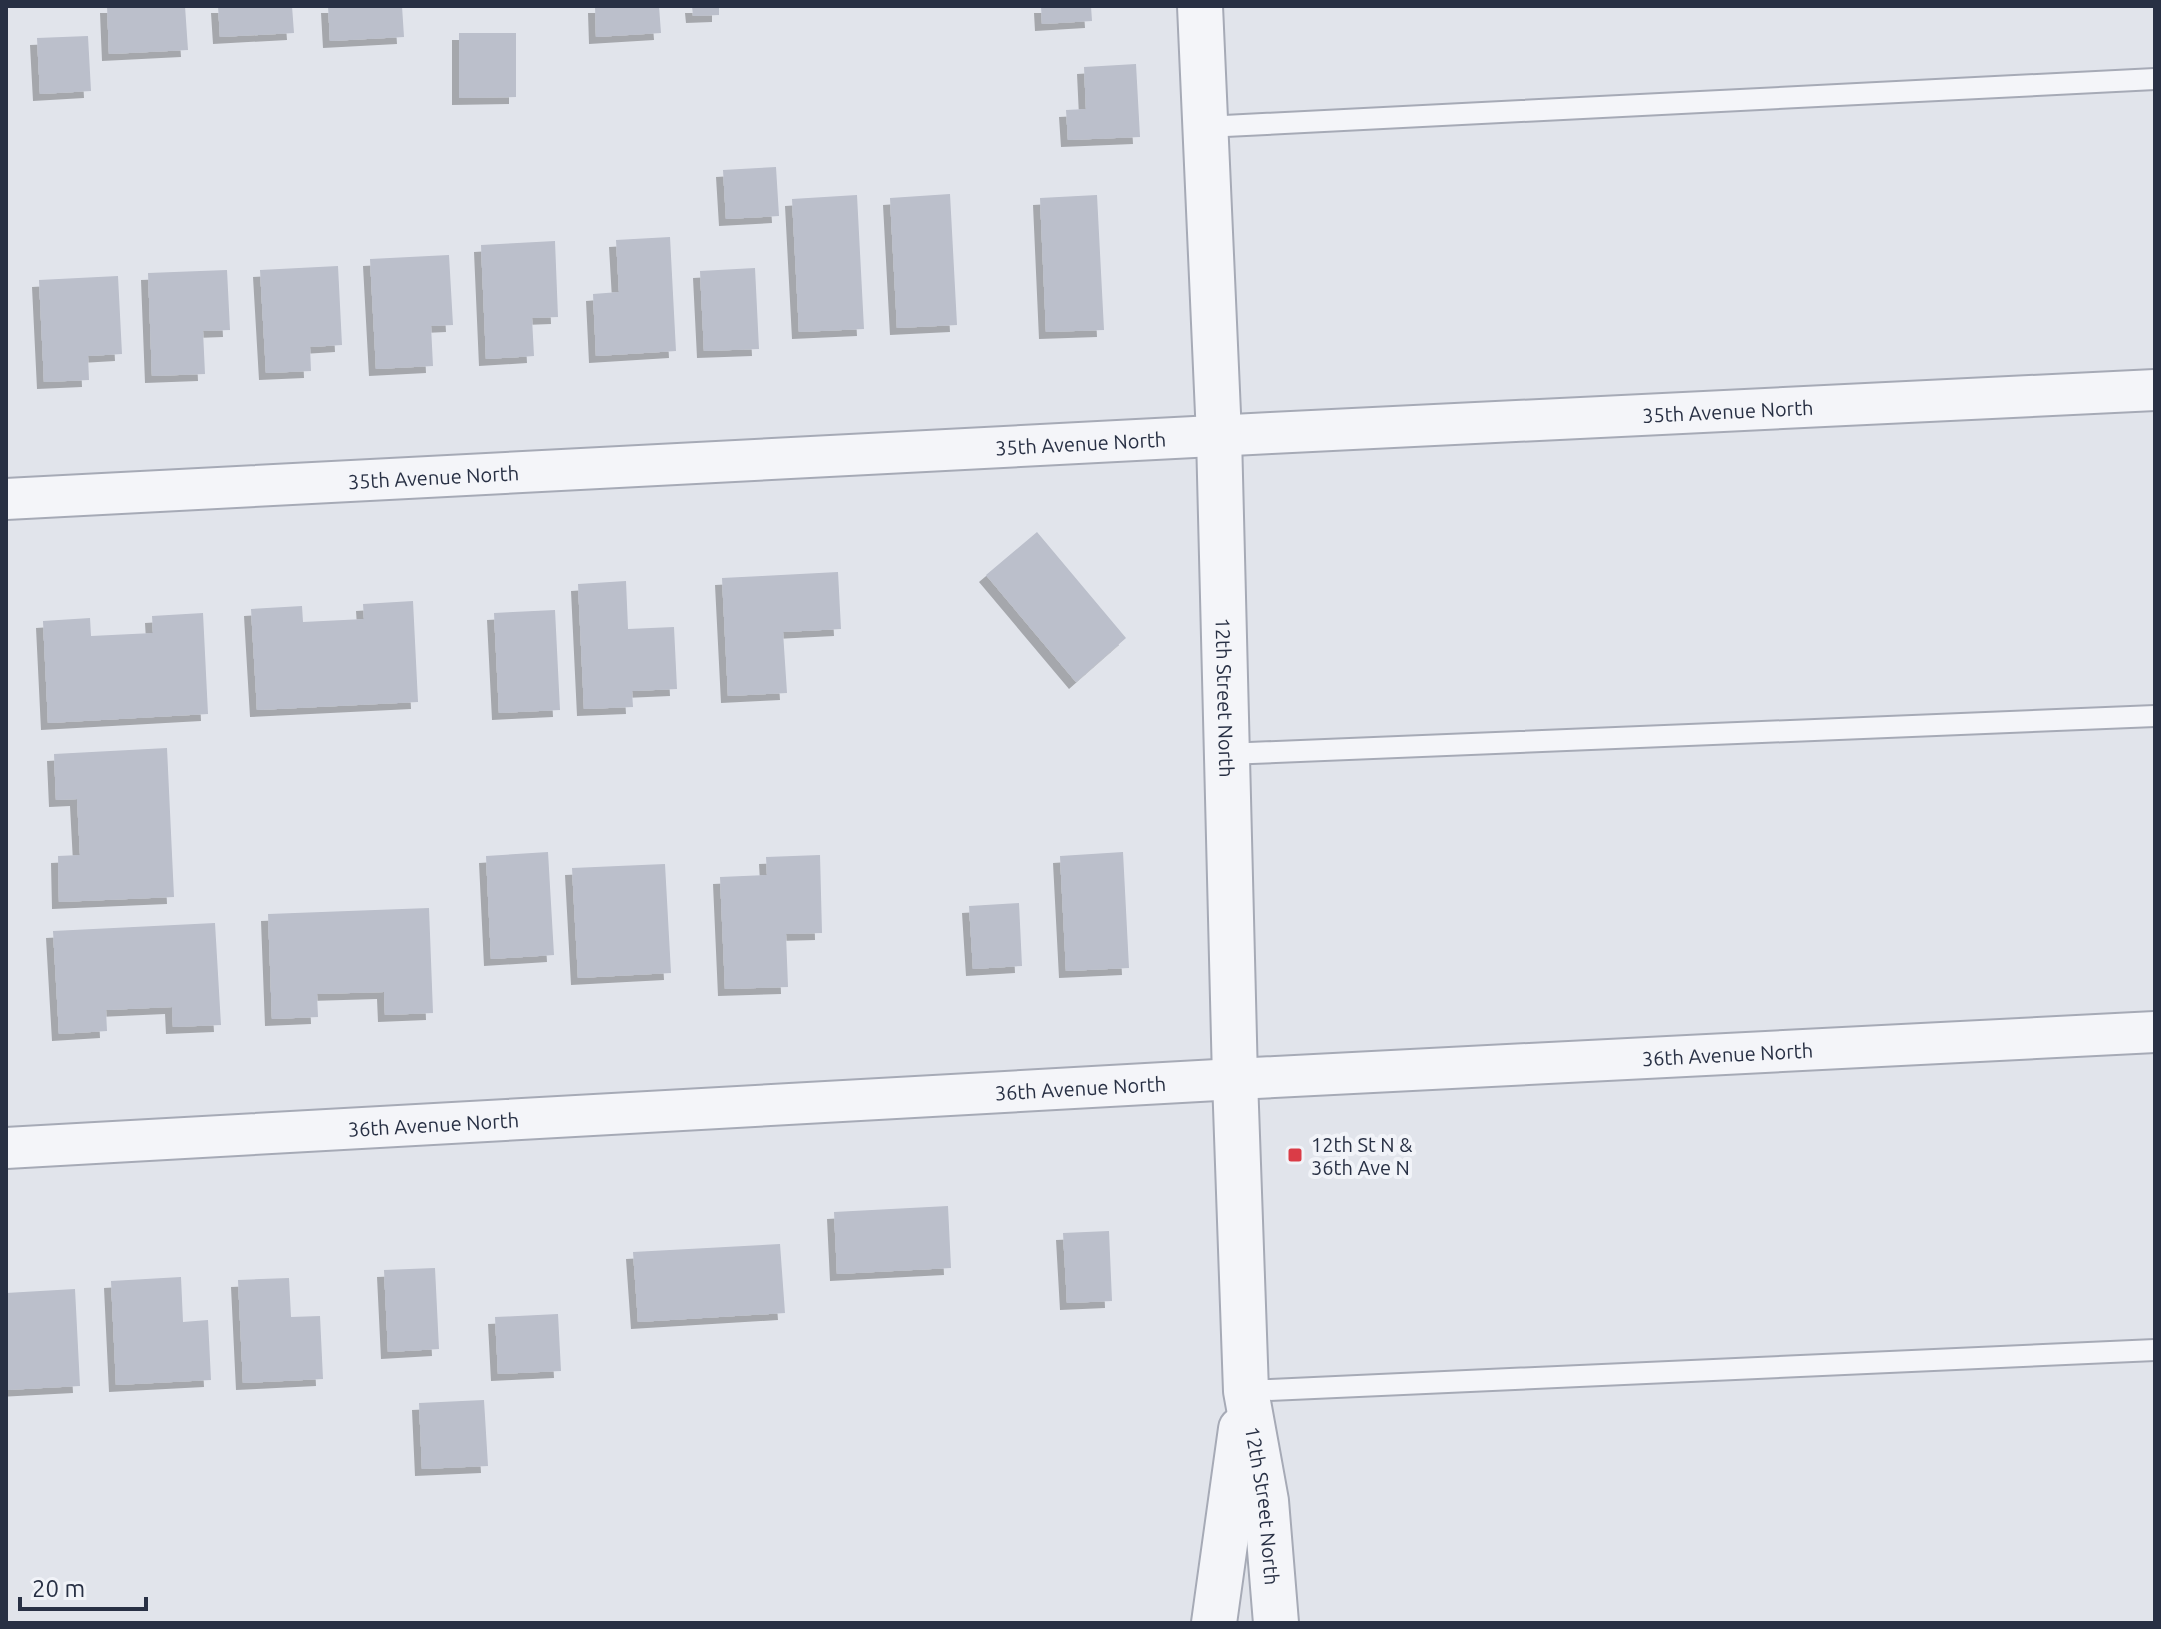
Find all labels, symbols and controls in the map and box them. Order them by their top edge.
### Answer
street label: 35th Avenue North [1642,395,1814,426]
street label: 35th Avenue North [994,427,1167,459]
street label: 35th Avenue North [347,461,520,493]
street label: 12th Street North [1212,617,1239,778]
street label: 36th Avenue North [1641,1038,1814,1070]
street label: 36th Avenue North [994,1071,1166,1104]
street label: 36th Avenue North [347,1108,520,1140]
place label: 12th St N & 36th Ave N [1311,1133,1412,1179]
marker: 12th St N & 36th Ave N [1286,1146,1304,1164]
street label: 12th Street North [1241,1425,1284,1586]
scale bar [20,1561,146,1611]
text: 20 m [32,1575,85,1602]

